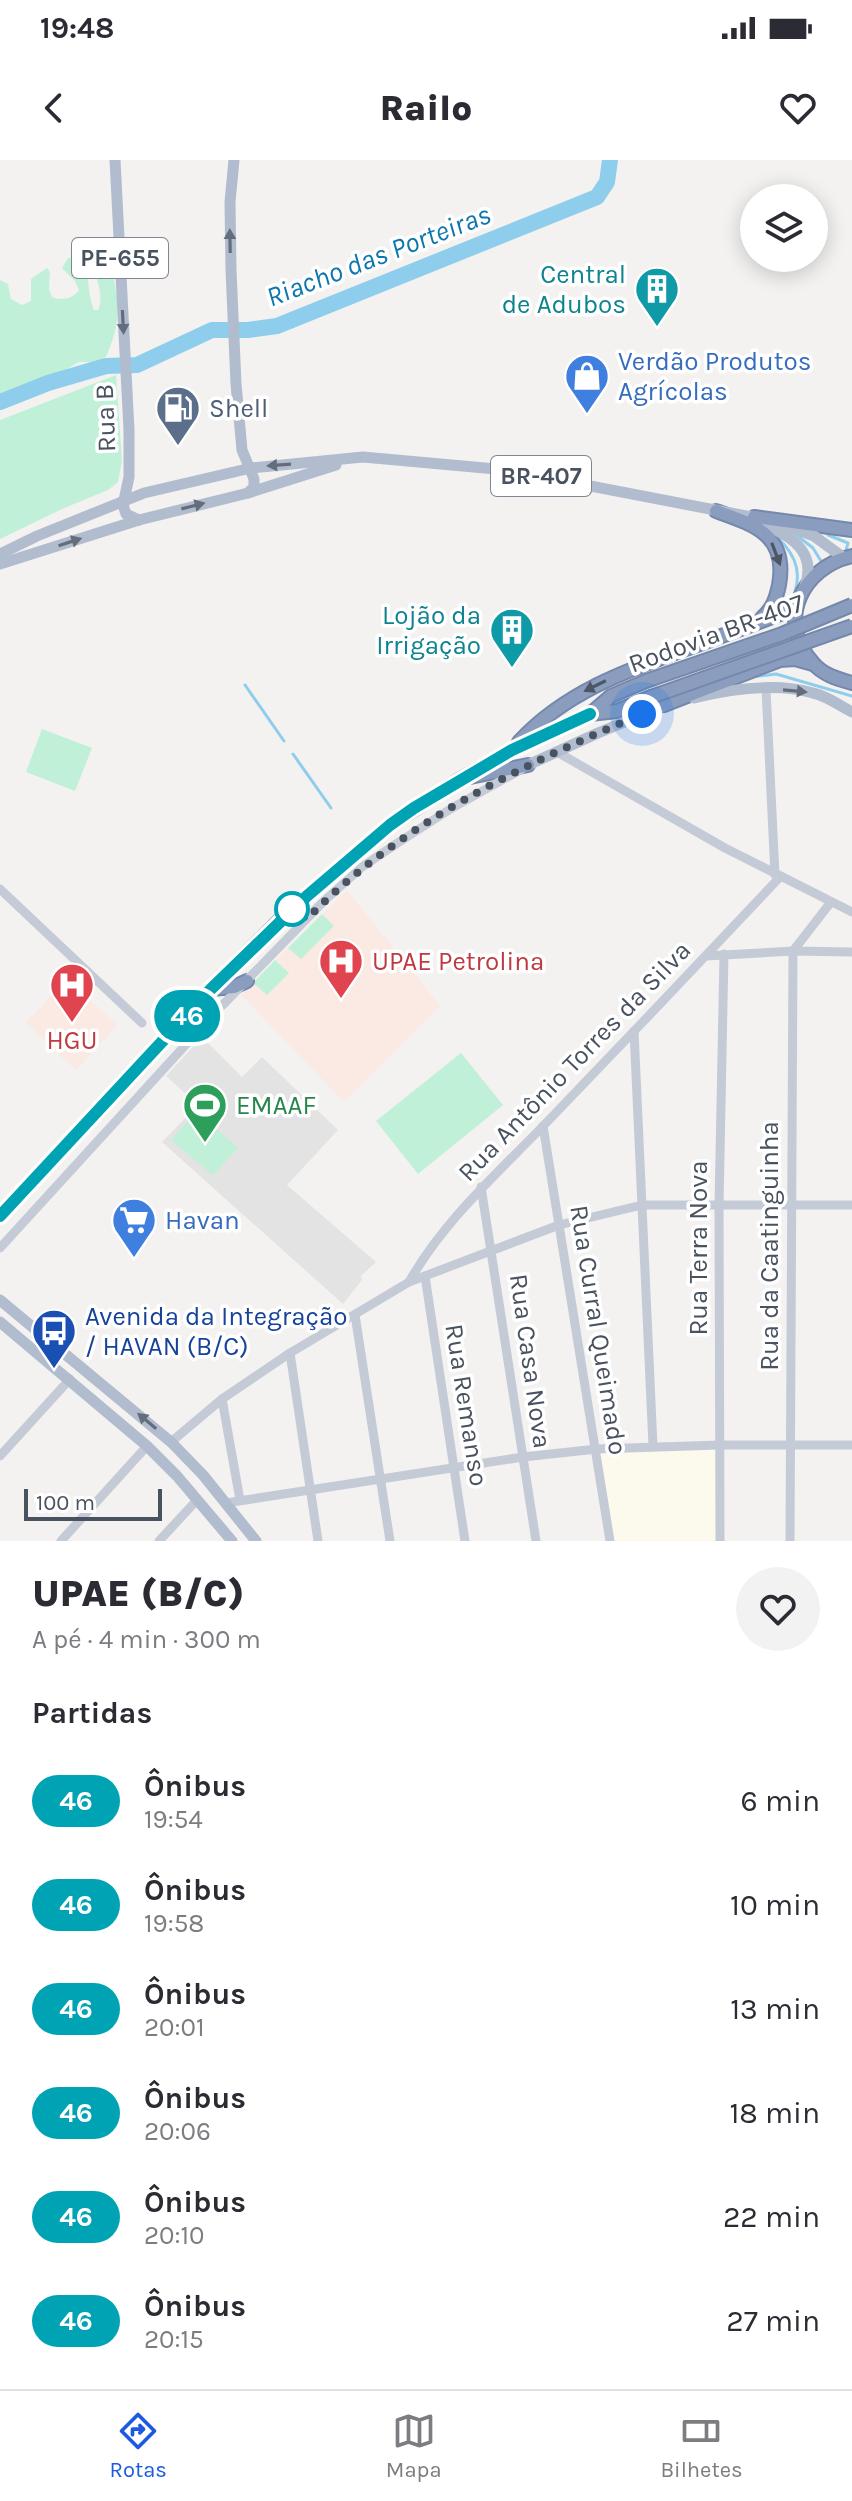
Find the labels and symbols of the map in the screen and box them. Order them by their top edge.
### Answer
water label: Riacho das Porteiras [261,197,495,313]
one-way arrow [224,228,236,253]
road number: PE-655 [72,238,168,278]
place label: Central de Adubos [502,259,626,320]
building icon: Central de Adubos [633,265,681,328]
one-way arrow [116,310,129,335]
place label: Verdão Produtos Agrícolas [618,346,811,407]
shop icon: Verdão Produtos Agrícolas [563,352,611,415]
street label: Rua B [89,383,122,453]
fuel station icon: Shell [154,384,202,447]
place label: Shell [209,393,268,424]
road number: BR-407 [491,456,591,496]
one-way arrow [266,459,291,472]
one-way arrow [181,500,206,512]
one-way arrow [58,536,82,548]
one-way arrow [770,542,783,566]
street label: Rodovia BR-407 [624,587,808,680]
place label: Lojão da Irrigação [376,600,481,661]
building icon: Lojão da Irrigação [488,606,536,669]
one-way arrow [583,679,606,693]
one-way arrow [783,684,808,697]
your location [622,694,662,734]
unlabelled marker [275,892,309,926]
street label: Rua Antônio Torres da Silva [451,935,697,1188]
hospital icon: UPAE Petrolina [317,937,365,1000]
place label: UPAE Petrolina [372,946,544,977]
hospital icon: HGU [48,961,96,1024]
line badge: 46 [151,990,223,1042]
place label: HGU [46,1025,98,1056]
sports icon: EMAAF [181,1081,229,1144]
place label: EMAAF [236,1090,316,1121]
street label: Rua da Caatinguinha [754,1121,785,1371]
street label: Rua Terra Nova [683,1160,714,1336]
supermarket icon: Havan [110,1196,158,1259]
street label: Rua Curral Queimado [563,1203,634,1457]
place label: Havan [165,1205,240,1236]
street label: Rua Casa Nova [503,1272,558,1450]
place label: Avenida da Integração / HAVAN (B/C) [85,1301,347,1362]
bus stop icon: Avenida da Integração / HAVAN (B/C) [30,1307,78,1370]
street label: Rua Remanso [438,1322,495,1488]
one-way arrow [137,1413,157,1430]
scale bar [24,1485,162,1521]

